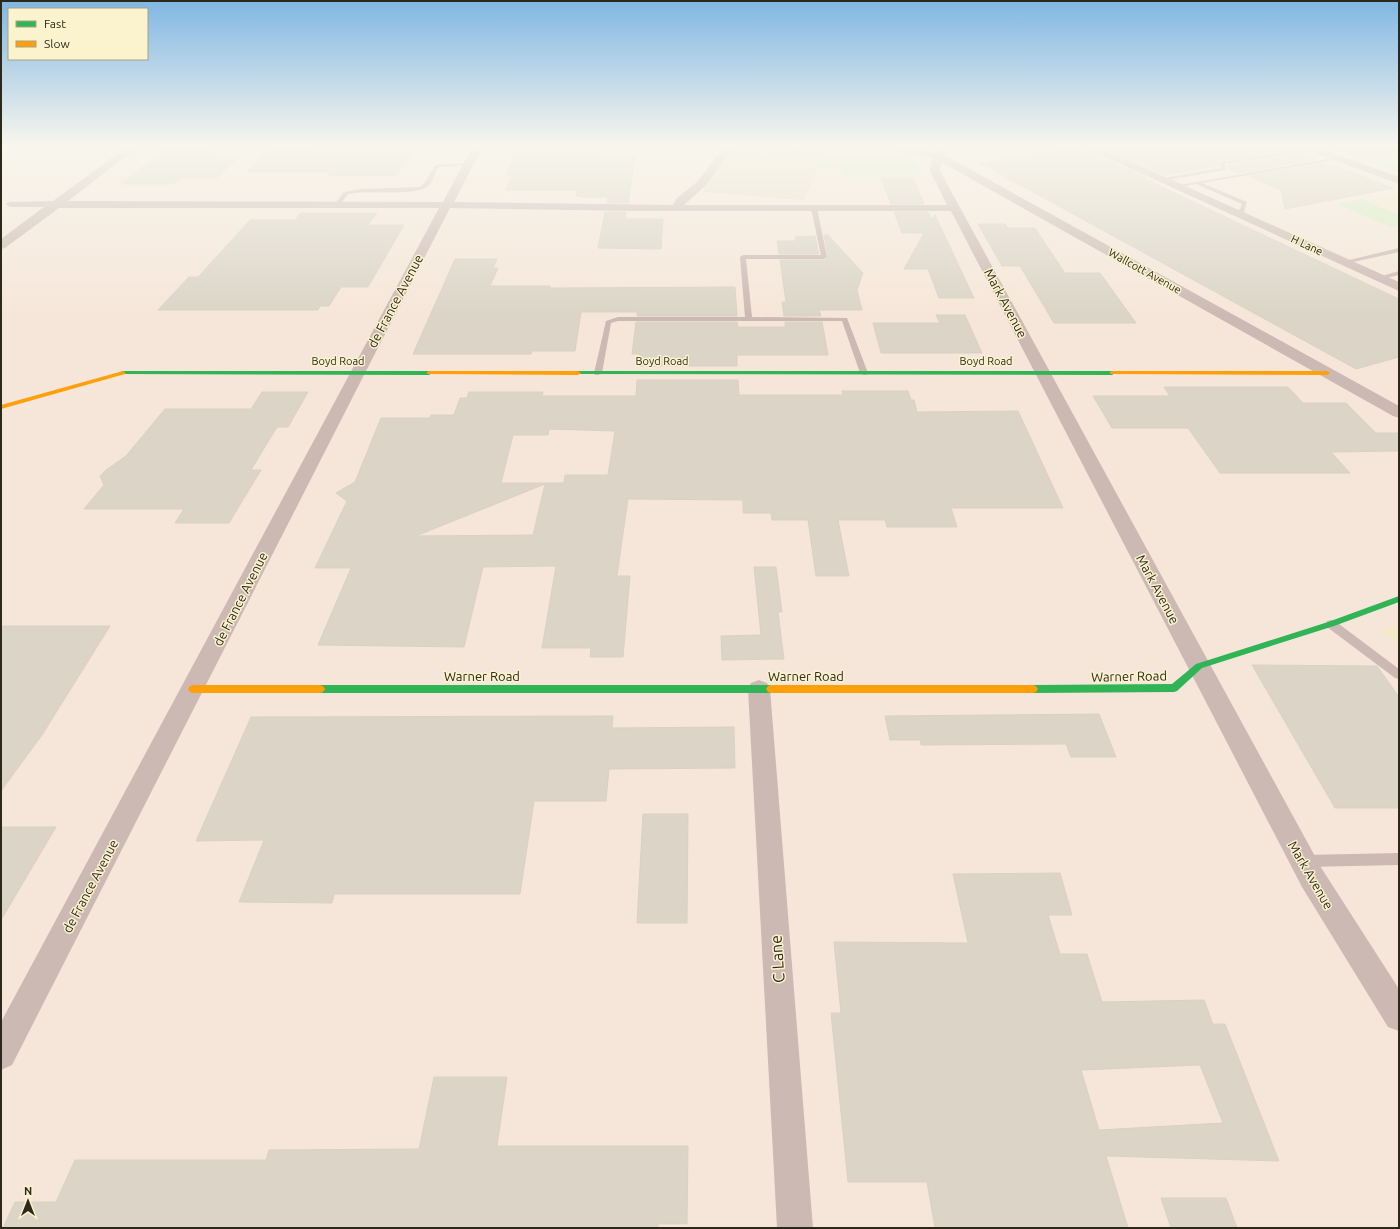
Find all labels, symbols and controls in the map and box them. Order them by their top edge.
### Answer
legend [8,8,148,60]
text: Fast [44,17,66,30]
text: Slow [44,37,70,50]
street label: H Lane [1289,232,1325,258]
street label: Wallcott Avenue [1107,246,1183,296]
street label: de France Avenue [365,252,425,350]
street label: Mark Avenue [982,266,1030,340]
street label: Boyd Road [312,355,365,367]
street label: Boyd Road [636,355,689,367]
street label: Boyd Road [960,355,1013,367]
street label: de France Avenue [210,550,270,648]
street label: Mark Avenue [1134,552,1182,626]
street label: Warner Road [1091,668,1167,684]
street label: Warner Road [444,669,520,683]
street label: Warner Road [768,669,844,683]
street label: de France Avenue [60,837,120,935]
street label: Mark Avenue [1286,838,1336,912]
street label: C Lane [766,935,788,983]
north arrow [8,1181,48,1221]
text: N [24,1185,32,1197]

